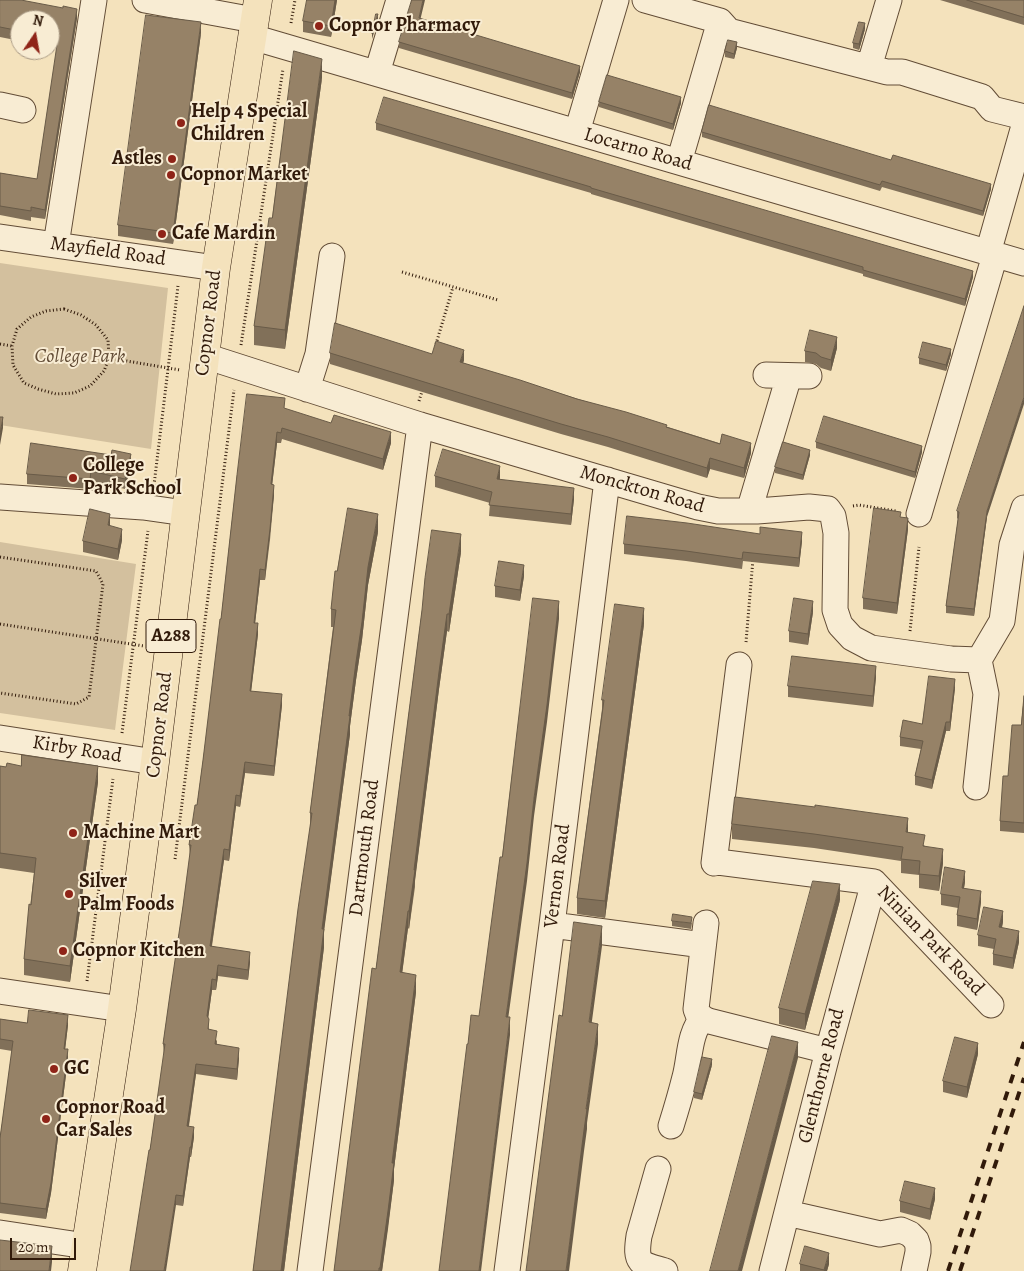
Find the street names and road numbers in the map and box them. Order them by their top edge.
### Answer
street label: Locarno Road [581,123,695,177]
street label: Mayfield Road [49,232,167,272]
street label: Copnor Road [191,269,227,377]
street label: Monckton Road [577,461,707,519]
road number: A288 [146,620,196,652]
street label: Copnor Road [142,671,178,779]
street label: Kirby Road [31,731,123,769]
street label: Dartmouth Road [345,778,385,918]
street label: Vernon Road [540,823,576,929]
street label: Ninian Park Road [871,881,989,1001]
street label: Glenthorne Road [794,1006,850,1146]

